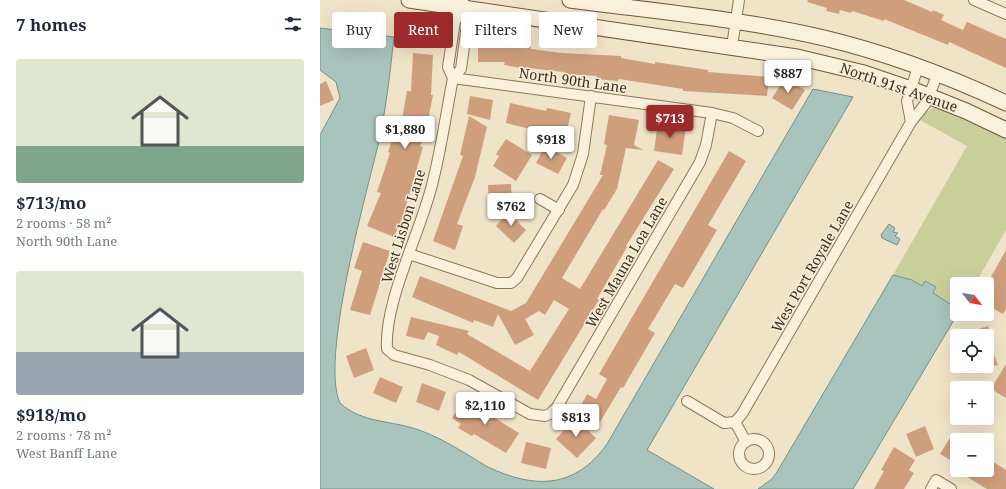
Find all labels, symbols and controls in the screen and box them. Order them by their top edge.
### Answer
chip: Buy [332,12,386,48]
chip: Rent [394,12,453,48]
chip: Filters [461,12,531,48]
chip: New [539,12,597,48]
text: 7 homes [16,13,86,36]
icon: filters [282,13,304,35]
street label: North 91st Avenue [838,58,960,116]
pin: $887 [764,60,812,94]
street label: North 90th Lane [518,63,628,97]
text: $887 [773,64,803,82]
icon: home [124,85,196,157]
pin: $713 [646,105,694,139]
text: $713 [655,109,685,127]
pin: $1,880 [372,116,438,150]
text: $1,880 [385,120,425,138]
pin: $918 [527,126,575,160]
text: $918 [536,130,566,148]
street label: West Lisbon Lane [377,167,429,285]
text: $713/mo [16,191,87,214]
pin: $762 [487,193,535,227]
street label: West Mauna Loa Lane [581,193,671,331]
text: $762 [496,197,526,215]
street label: West Port Royale Lane [766,197,858,335]
text: 2 rooms · 58 m² [16,214,111,232]
text: North 90th Lane [16,232,117,250]
north arrow [950,277,994,321]
map controls [950,277,994,477]
icon: home [124,297,196,369]
button: locate [950,329,994,373]
button: + [950,381,994,425]
pin: $2,110 [452,392,518,426]
text: $2,110 [465,396,505,414]
text: $918/mo [16,403,87,426]
pin: $813 [552,404,600,438]
text: $813 [561,408,591,426]
text: 2 rooms · 78 m² [16,426,111,444]
button: − [950,433,994,477]
text: West Banff Lane [16,444,117,462]

